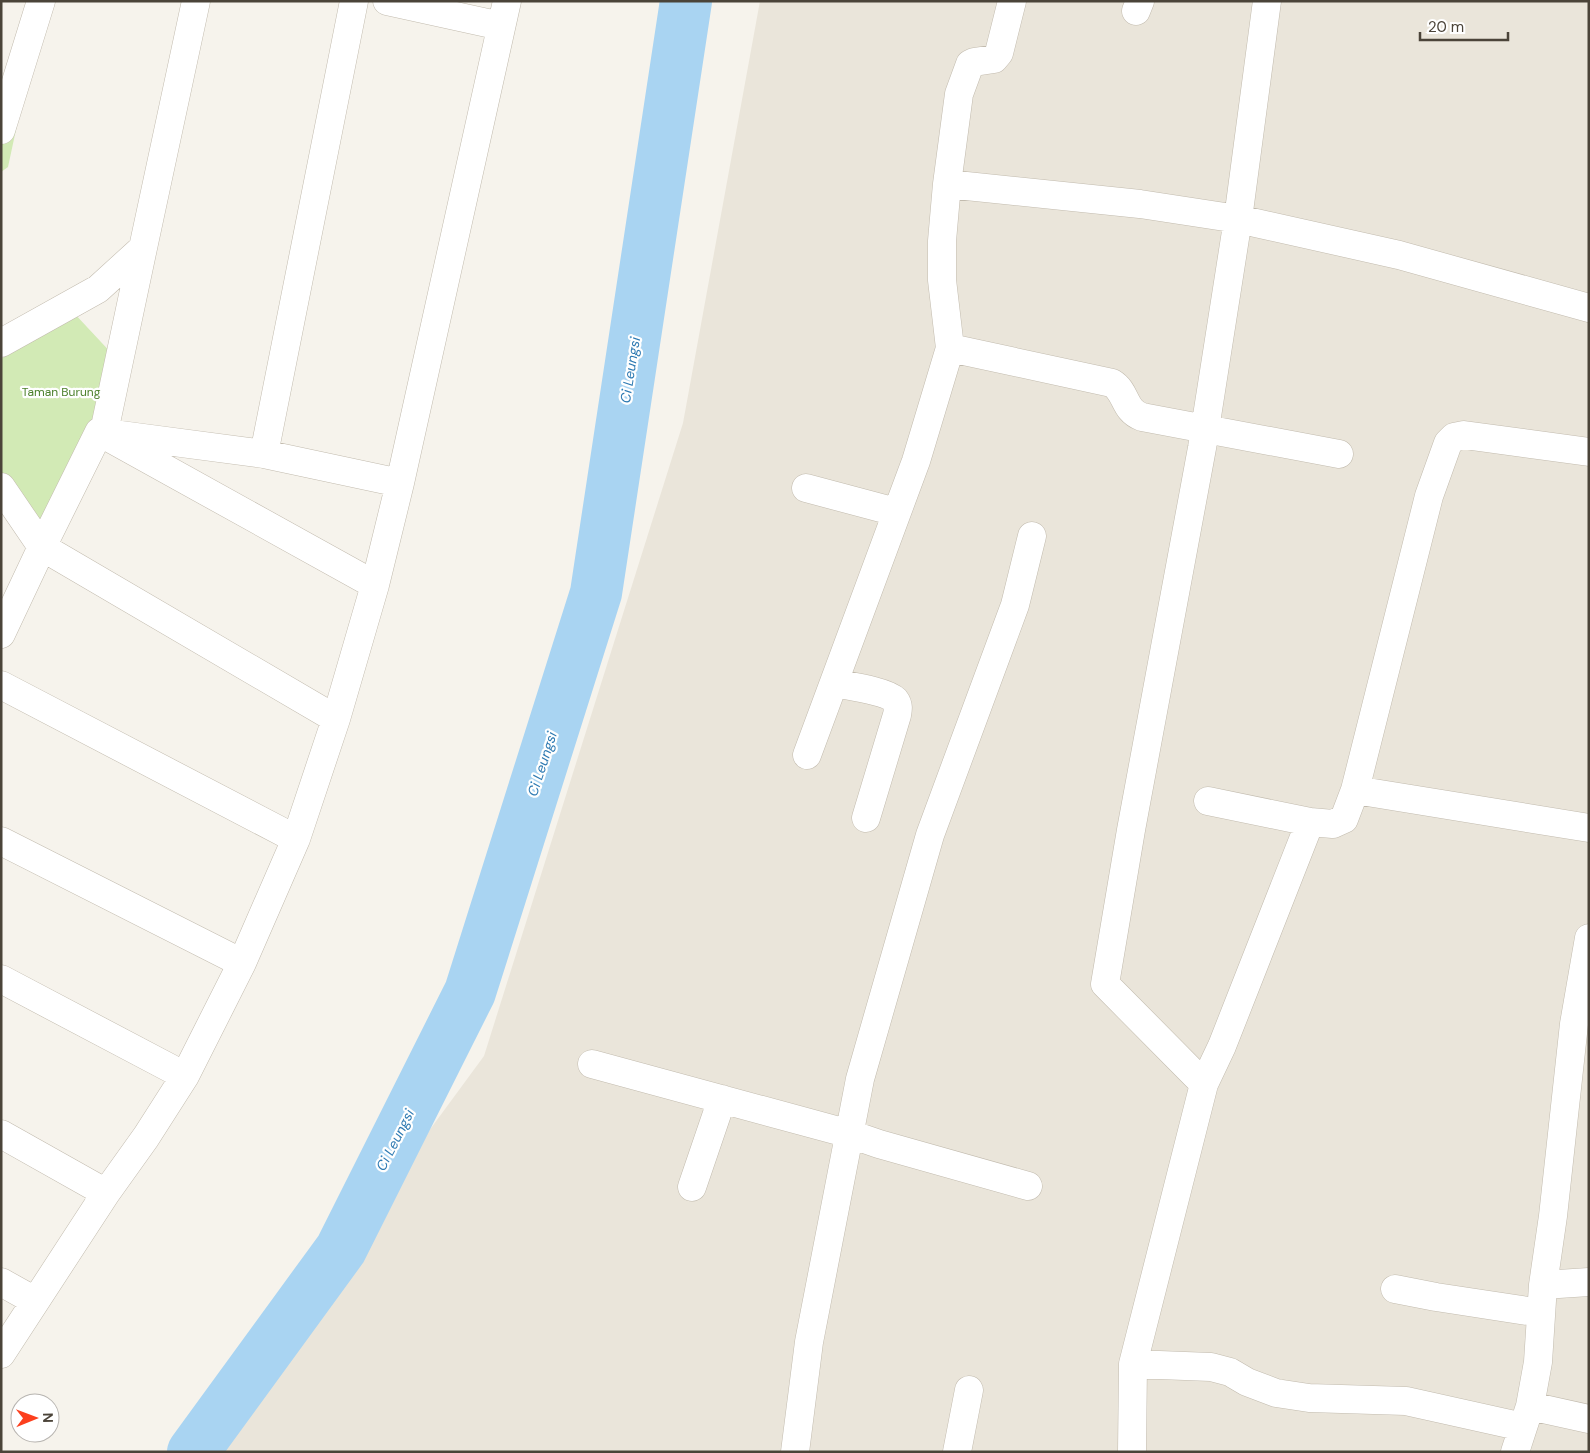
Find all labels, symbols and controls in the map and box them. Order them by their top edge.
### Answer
scale bar [1420,10,1508,42]
text: 20 m [1428,17,1464,37]
water label: Ci Leungsi [616,335,644,404]
park label: Taman Burung [22,384,101,400]
water label: Ci Leungsi [523,729,561,799]
water label: Ci Leungsi [372,1106,418,1174]
north arrow [10,1393,60,1443]
text: N [39,1413,57,1423]

